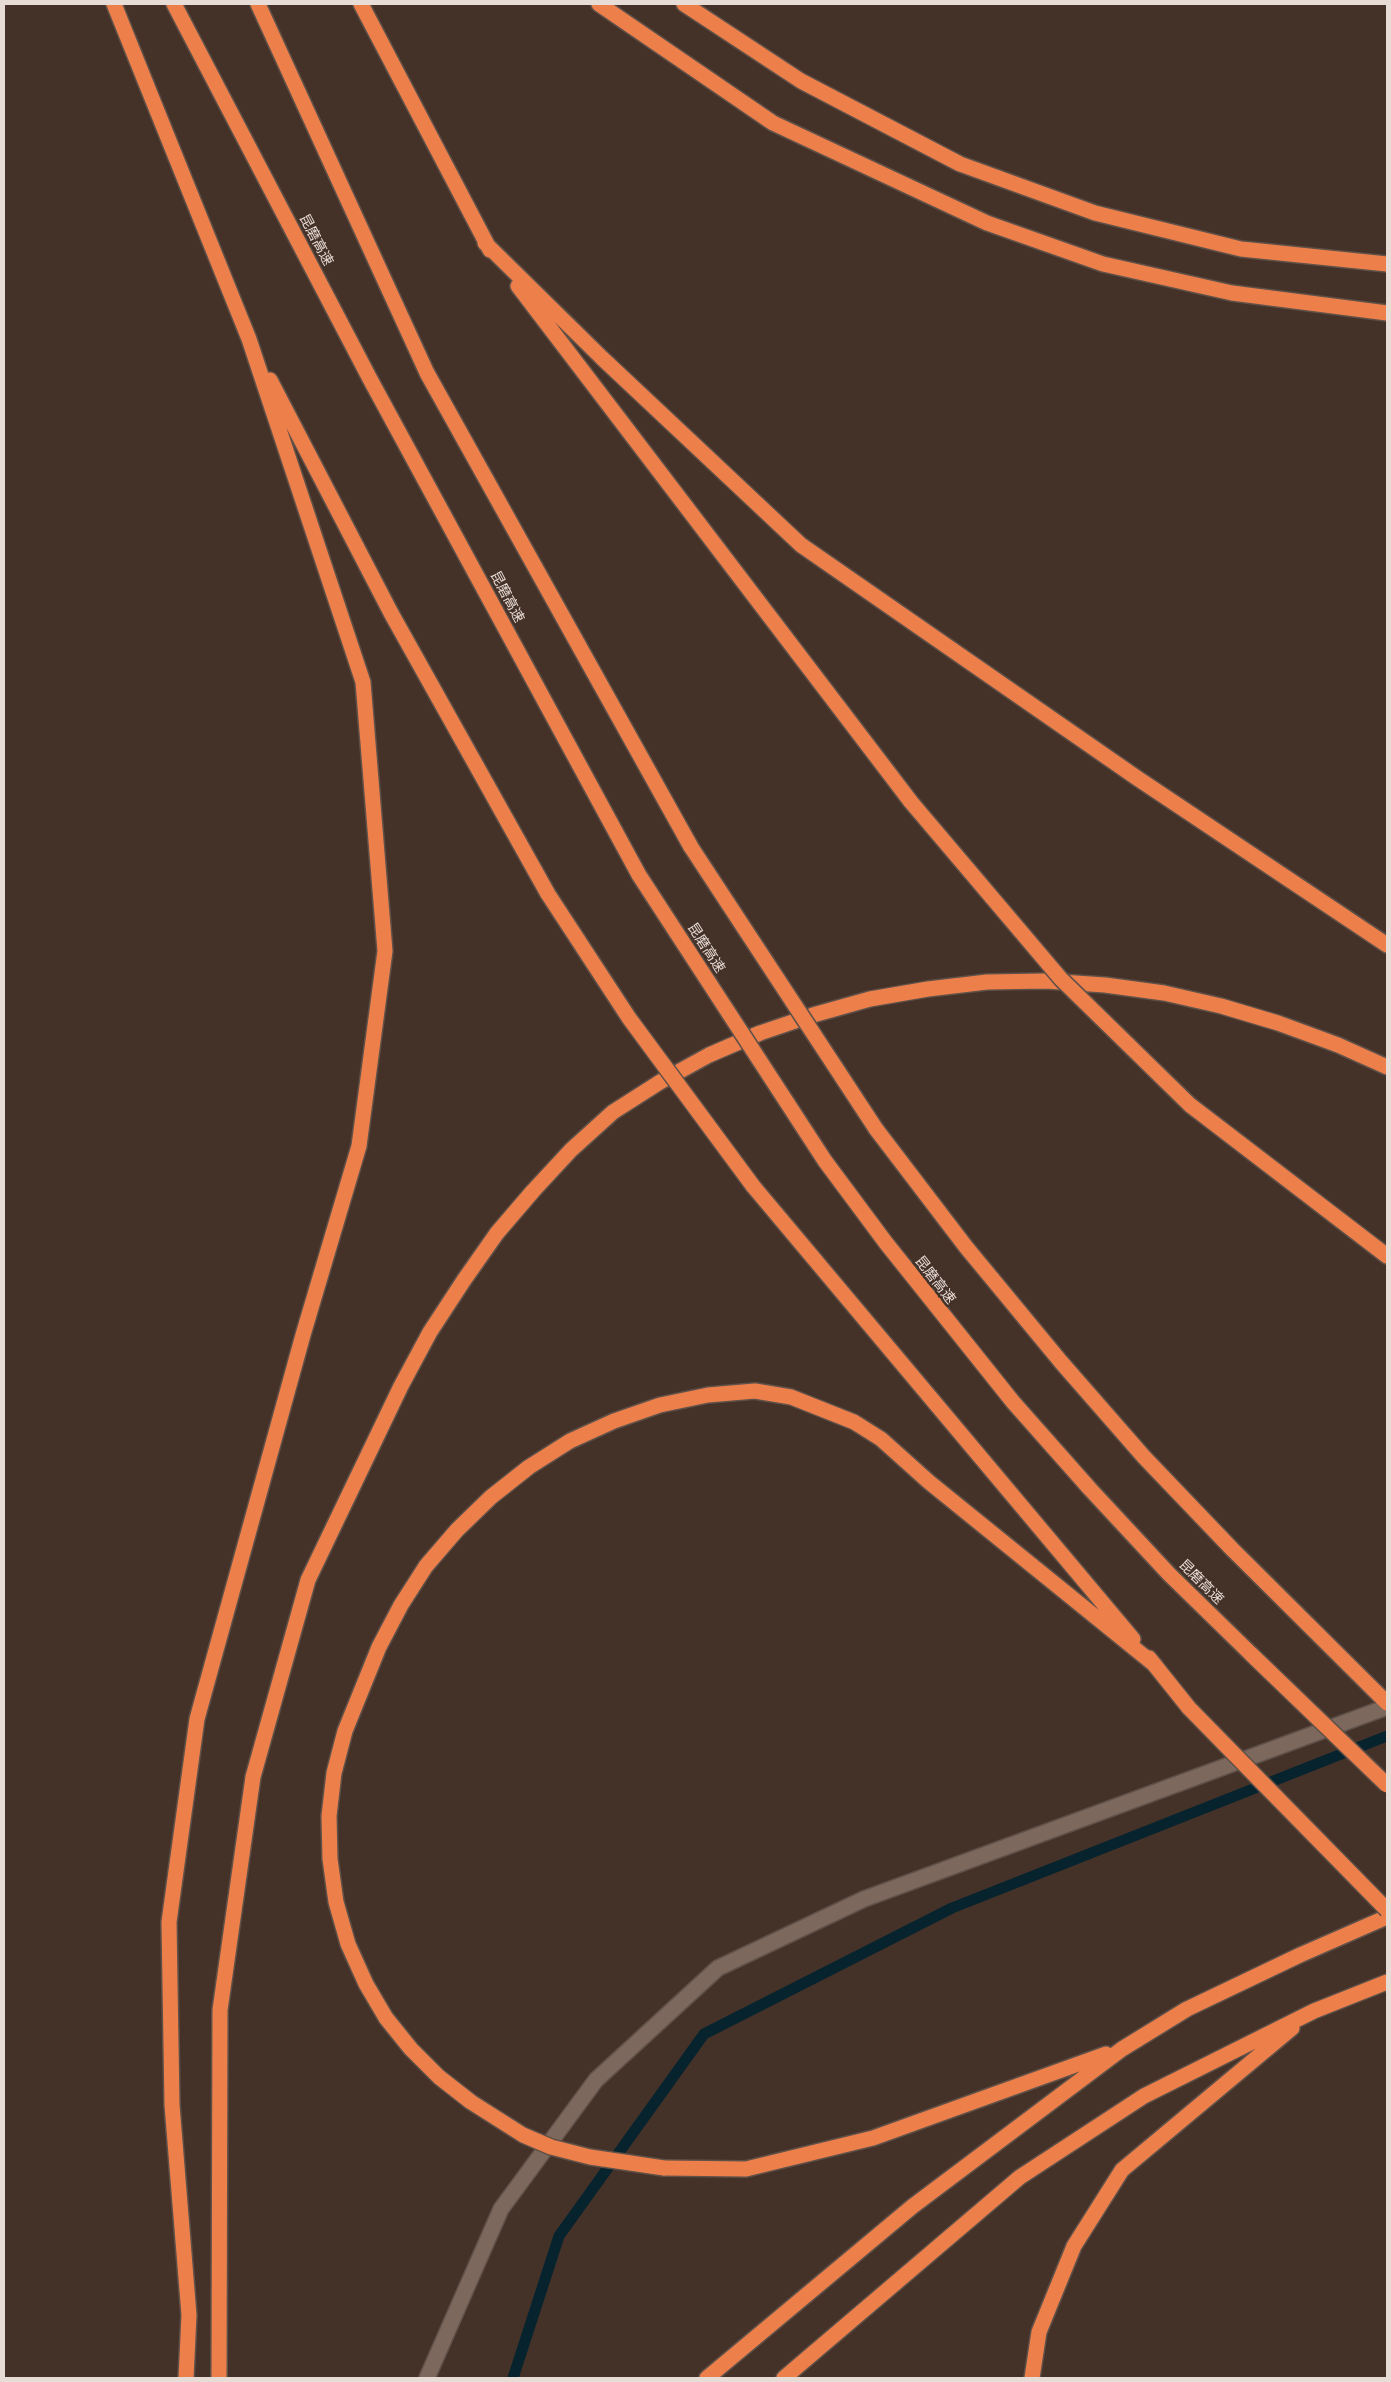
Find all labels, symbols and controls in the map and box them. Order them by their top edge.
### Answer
street label: 昆磨高速 [295,211,337,269]
street label: 昆磨高速 [486,568,528,626]
street label: 昆磨高速 [684,920,728,976]
street label: 昆磨高速 [911,1253,959,1307]
street label: 昆磨高速 [1175,1556,1227,1608]

